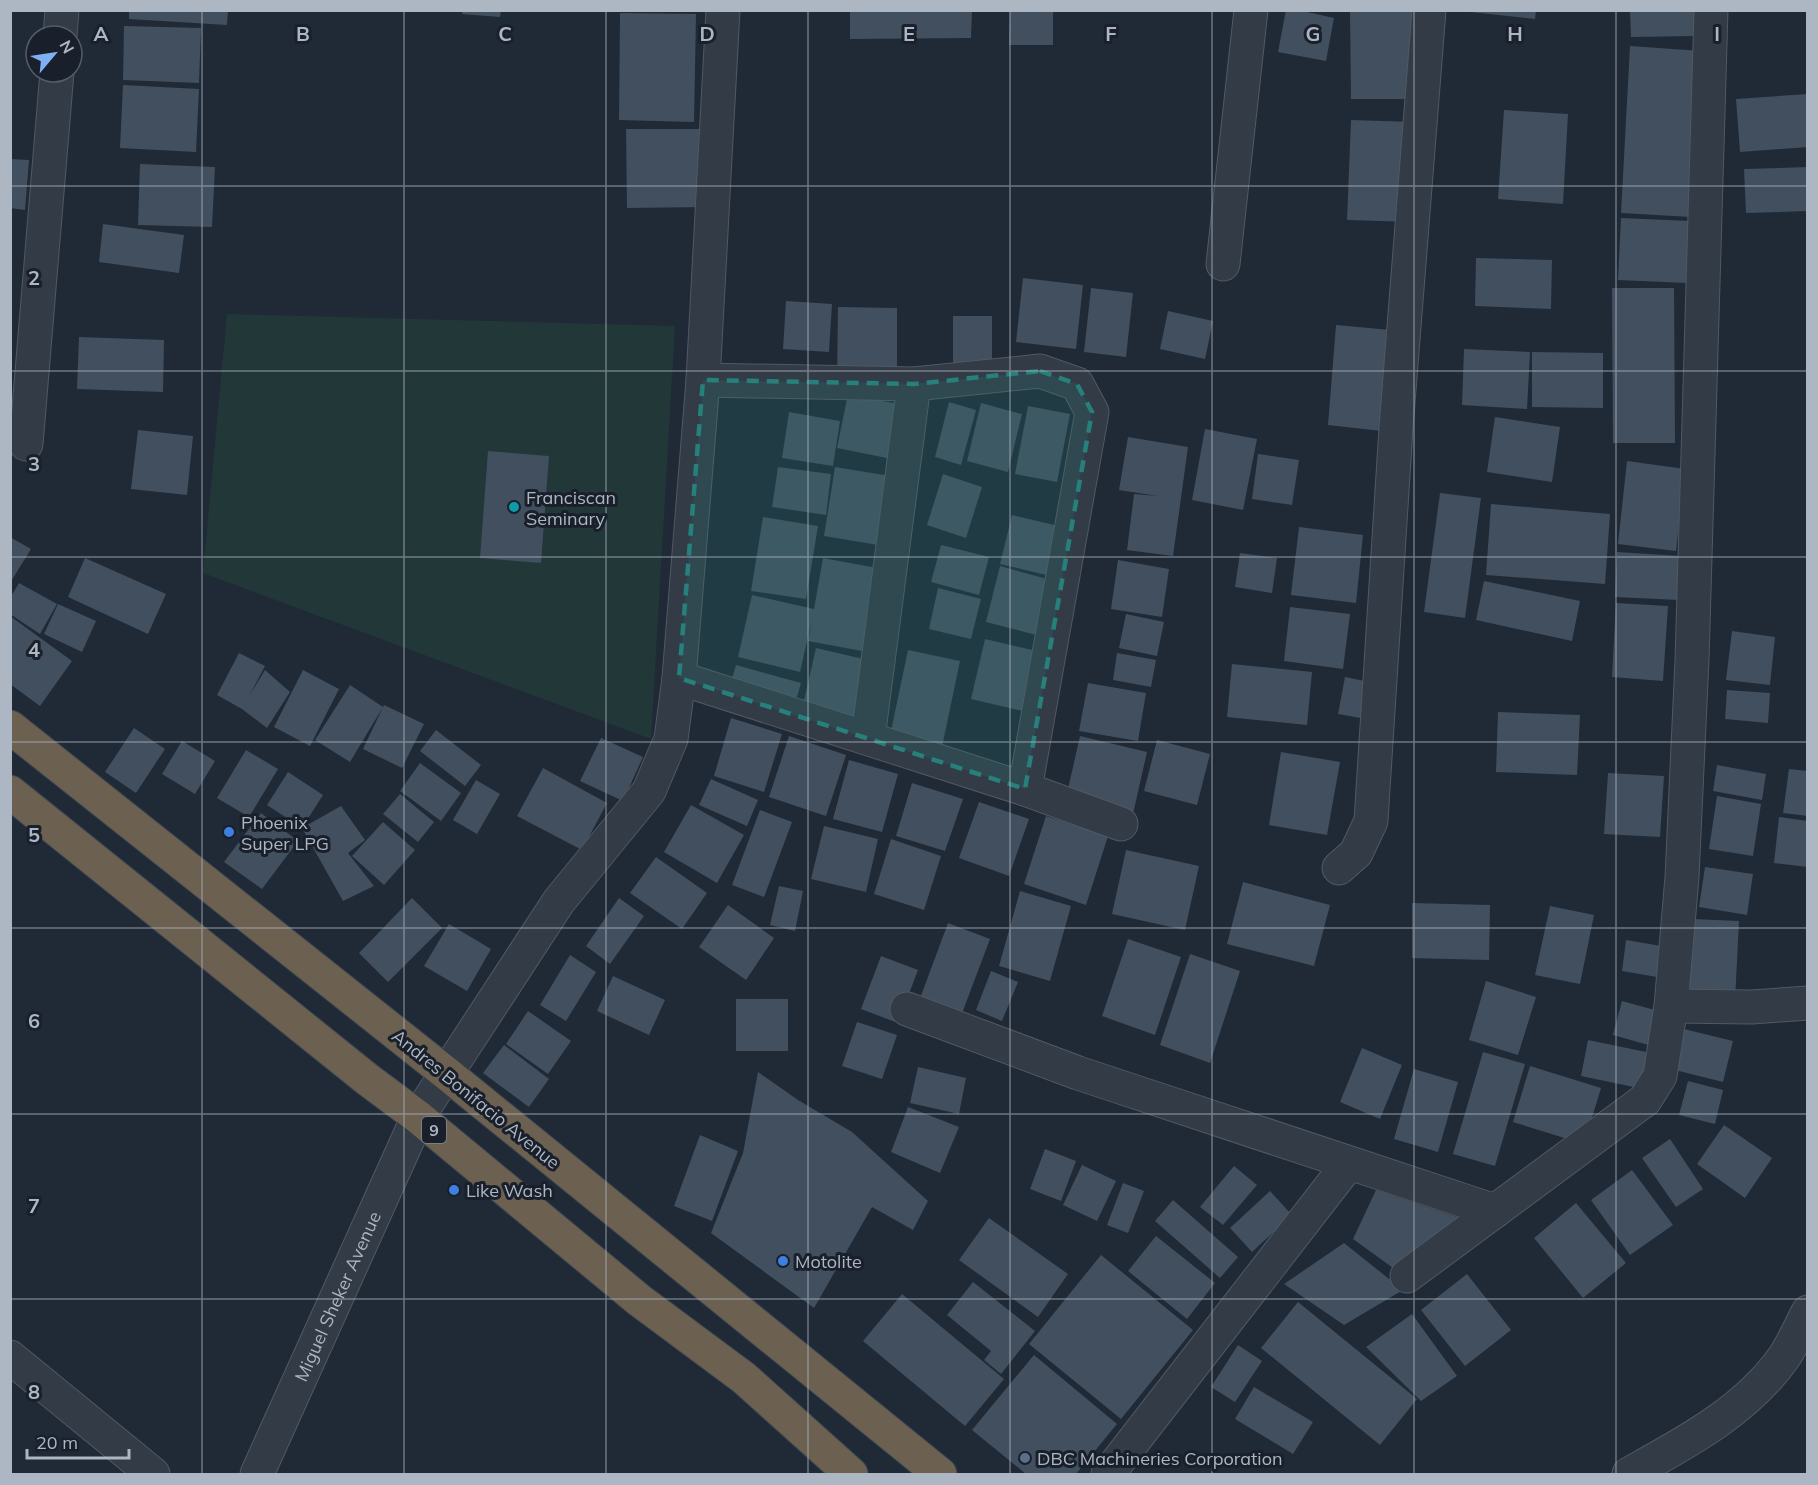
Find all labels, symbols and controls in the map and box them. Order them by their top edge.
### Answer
text: A [94,21,109,46]
text: B [296,21,310,46]
text: C [498,21,512,46]
text: D [699,21,715,46]
text: E [903,21,915,46]
text: F [1105,21,1117,46]
text: G [1306,21,1320,46]
text: H [1507,21,1523,46]
text: I [1714,21,1720,46]
north arrow [24,24,84,84]
text: N [55,37,79,57]
text: 2 [28,265,40,290]
text: 3 [28,451,40,476]
place label: Franciscan Seminary [526,486,616,530]
marker: Franciscan Seminary [507,500,521,514]
text: 4 [28,637,40,662]
place label: Phoenix Super LPG [241,811,329,855]
text: 5 [28,822,40,847]
marker: Phoenix Super LPG [222,825,236,839]
text: 6 [28,1008,40,1033]
street label: Andres Bonifacio Avenue [387,1024,565,1174]
road number: 9 [422,1117,446,1143]
place label: Like Wash [466,1179,553,1202]
marker: Like Wash [447,1183,461,1197]
text: 7 [28,1193,40,1218]
street label: Miguel Sheker Avenue [289,1208,386,1385]
place label: Motolite [795,1250,862,1273]
marker: Motolite [776,1254,790,1268]
text: 8 [28,1379,40,1404]
scale bar [27,1422,129,1460]
text: 20 m [36,1431,78,1454]
place label: DBC Machineries Corporation [1037,1447,1282,1470]
marker: DBC Machineries Corporation [1018,1451,1032,1465]

